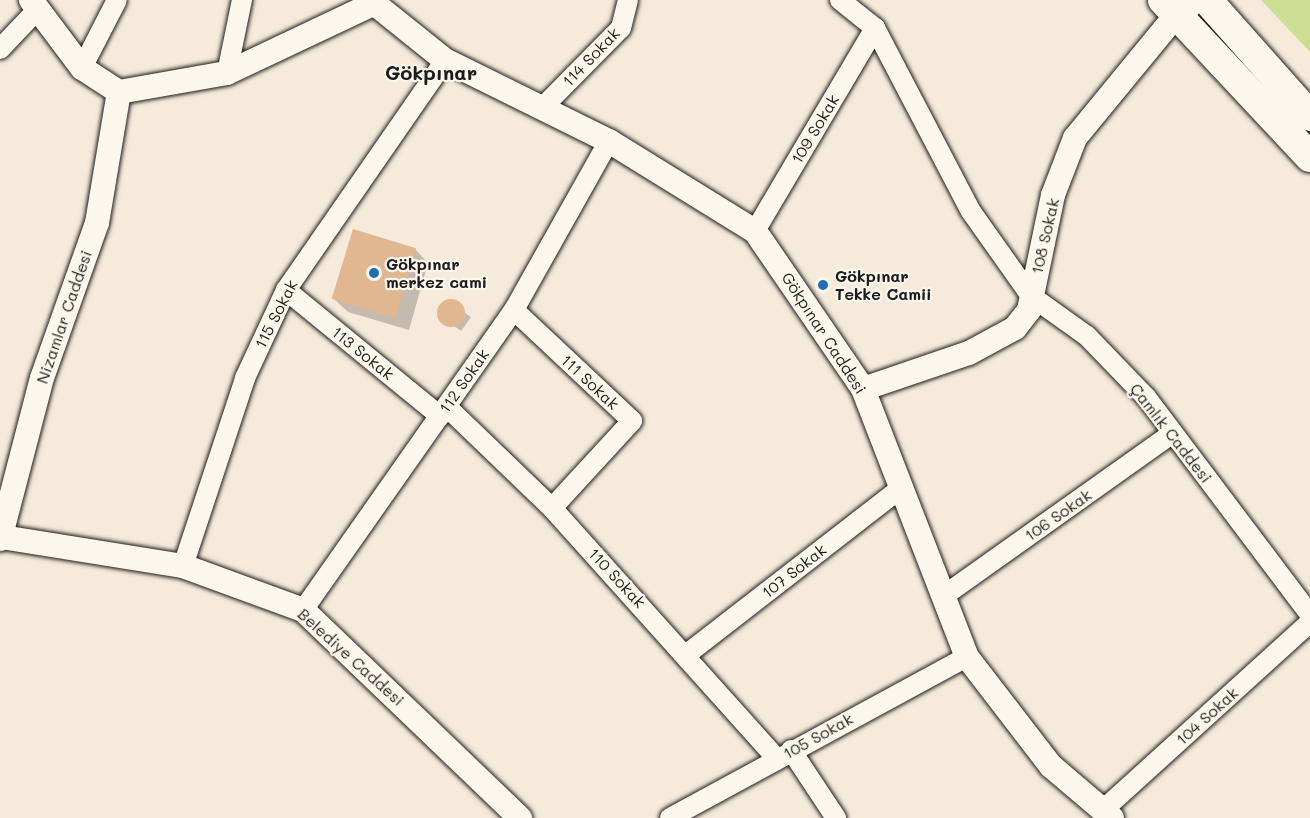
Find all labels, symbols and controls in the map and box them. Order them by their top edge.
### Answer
street label: 114 Sokak [558,24,624,90]
district label: Gökpınar [385,60,477,84]
street label: 109 Sokak [787,91,843,167]
street label: 108 Sokak [1027,196,1063,276]
street label: Nizamlar Caddesi [32,248,96,386]
place label: Gökpınar merkez cami [386,254,487,292]
marker: Gökpınar merkez cami [367,266,381,280]
place label: Gökpınar Tekke Camii [835,266,932,304]
street label: Gökpınar Caddesi [778,269,870,397]
street label: 115 Sokak [251,277,301,351]
marker: Gökpınar Tekke Camii [816,278,830,292]
street label: 113 Sokak [328,322,398,384]
street label: 112 Sokak [435,345,493,417]
street label: 111 Sokak [557,350,623,414]
street label: Çamlık Caddesi [1126,379,1216,487]
street label: 106 Sokak [1021,485,1095,545]
street label: 107 Sokak [758,540,830,602]
street label: 110 Sokak [584,544,650,612]
street label: Belediye Caddesi [294,604,408,710]
street label: 104 Sokak [1172,683,1242,749]
street label: 105 Sokak [780,709,856,763]

